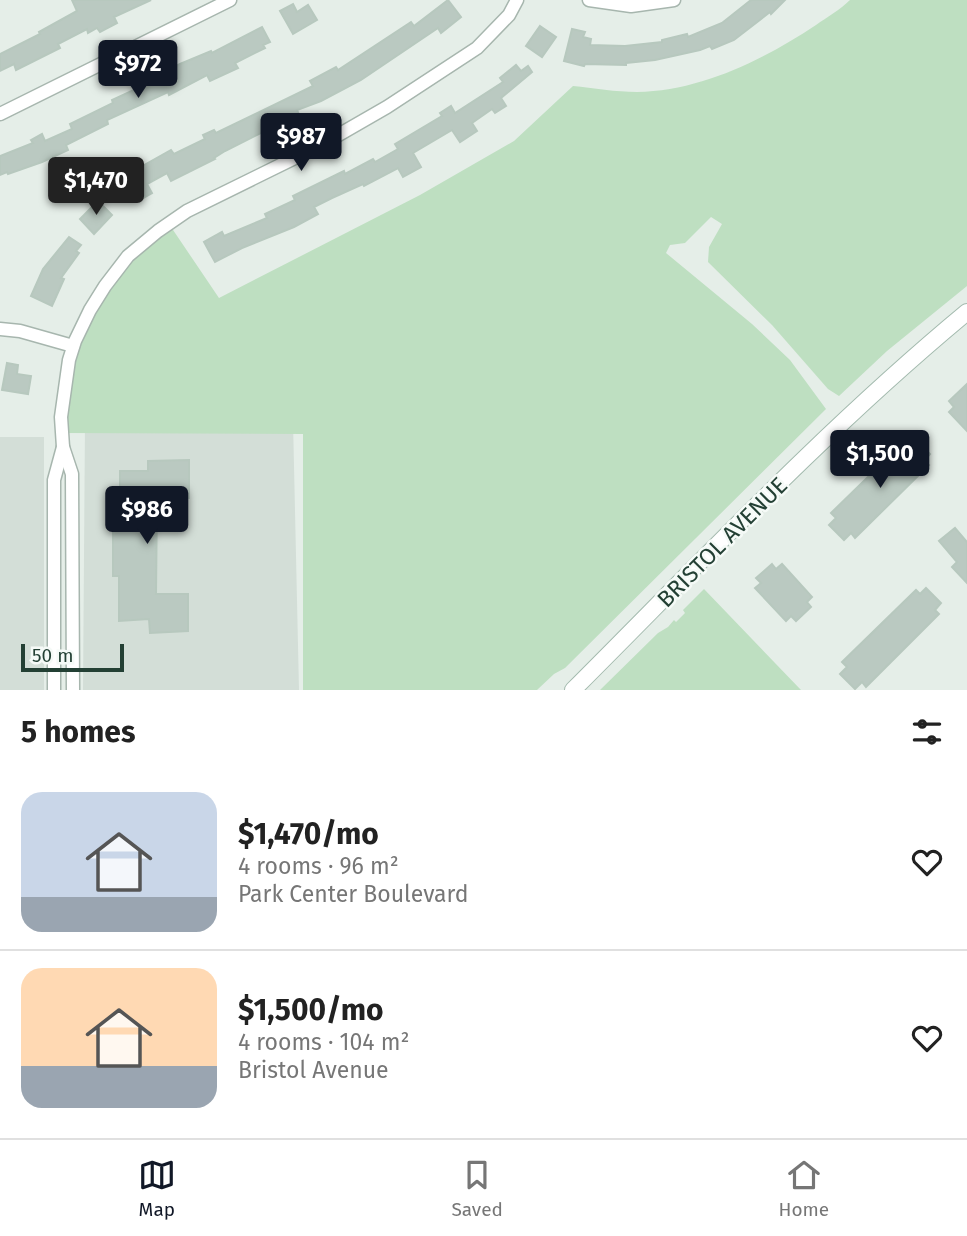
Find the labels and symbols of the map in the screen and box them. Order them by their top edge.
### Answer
pin: $972 [97,41,179,100]
pin: $987 [260,114,342,173]
pin: $1,470 [39,158,153,217]
pin: $1,500 [823,430,937,490]
street label: BRISTOL AVENUE [651,471,793,613]
pin: $986 [106,486,188,546]
scale bar [21,641,124,673]

